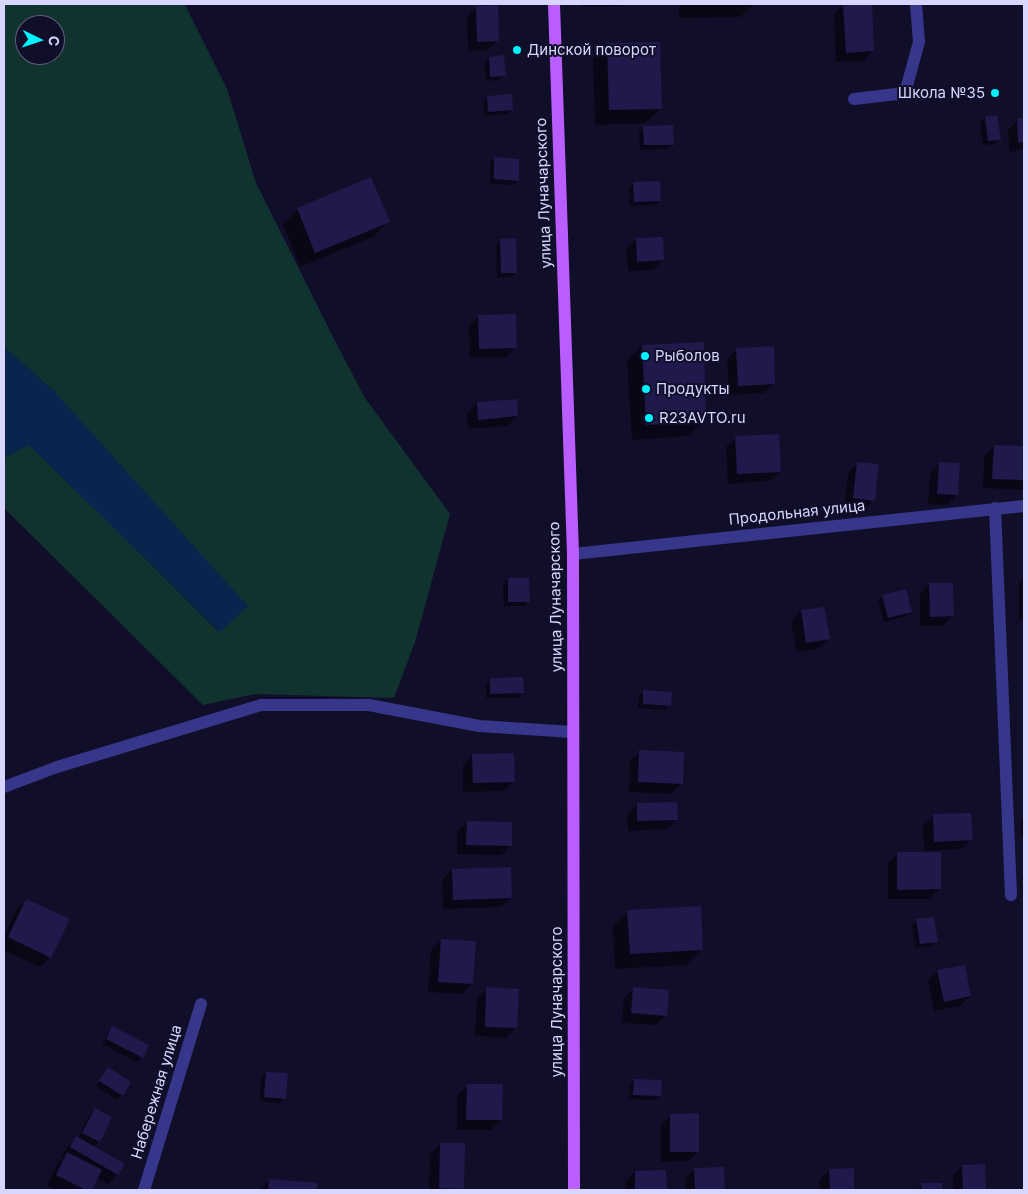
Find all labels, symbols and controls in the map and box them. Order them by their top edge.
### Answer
north arrow [15,15,65,65]
text: С [46,35,63,47]
place label: Динской поворот [527,41,656,59]
marker: Динской поворот [511,44,523,56]
place label: Школа №35 [898,84,985,102]
marker: Школа №35 [989,87,1001,99]
street label: улица Луначарского [532,117,556,269]
place label: Рыболов [655,347,720,365]
marker: Рыболов [639,350,651,362]
place label: Продукты [656,380,730,398]
marker: Продукты [640,383,652,395]
place label: R23AVTO.ru [659,409,746,427]
marker: R23AVTO.ru [643,412,655,424]
street label: Продольная улица [728,497,866,529]
street label: улица Луначарского [546,521,566,673]
street label: улица Луначарского [548,927,566,1077]
street label: Набережная улица [128,1023,186,1161]

